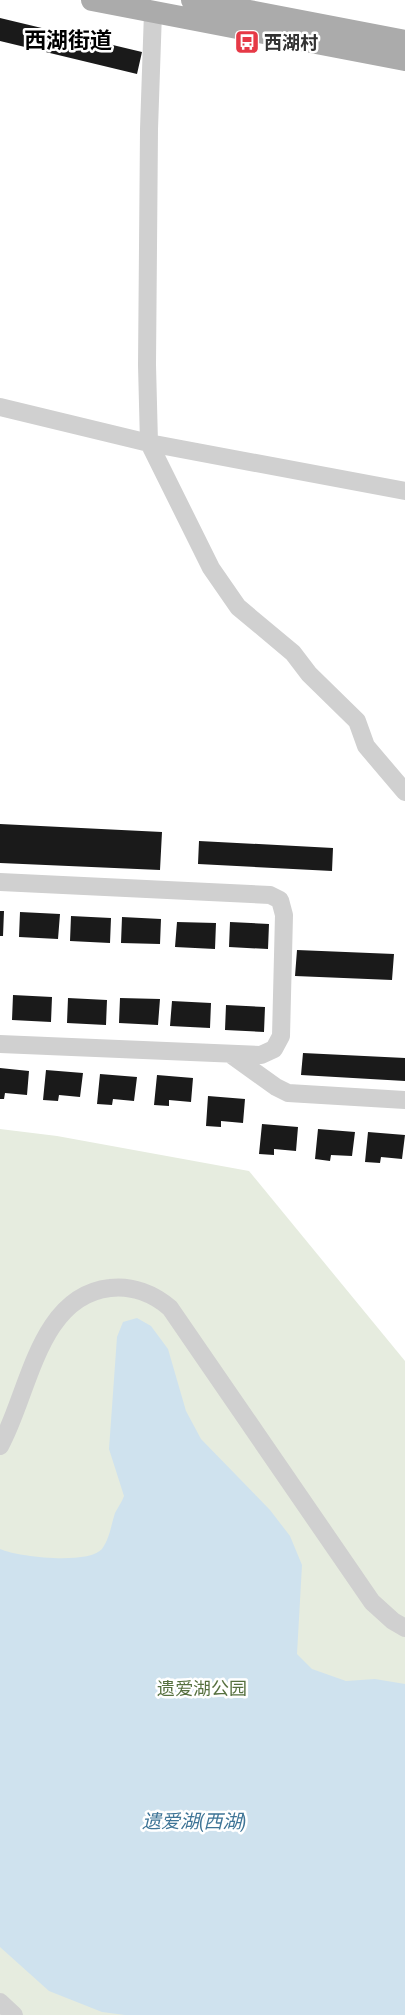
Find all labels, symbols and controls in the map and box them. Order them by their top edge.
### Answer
district label: 西湖街道 [24,27,112,53]
bus stop icon: 西湖村 [234,29,260,55]
place label: 西湖村 [264,32,318,53]
park label: 遗爱湖公园 [157,1678,247,1699]
water label: 遗爱湖(西湖) [142,1810,246,1832]

